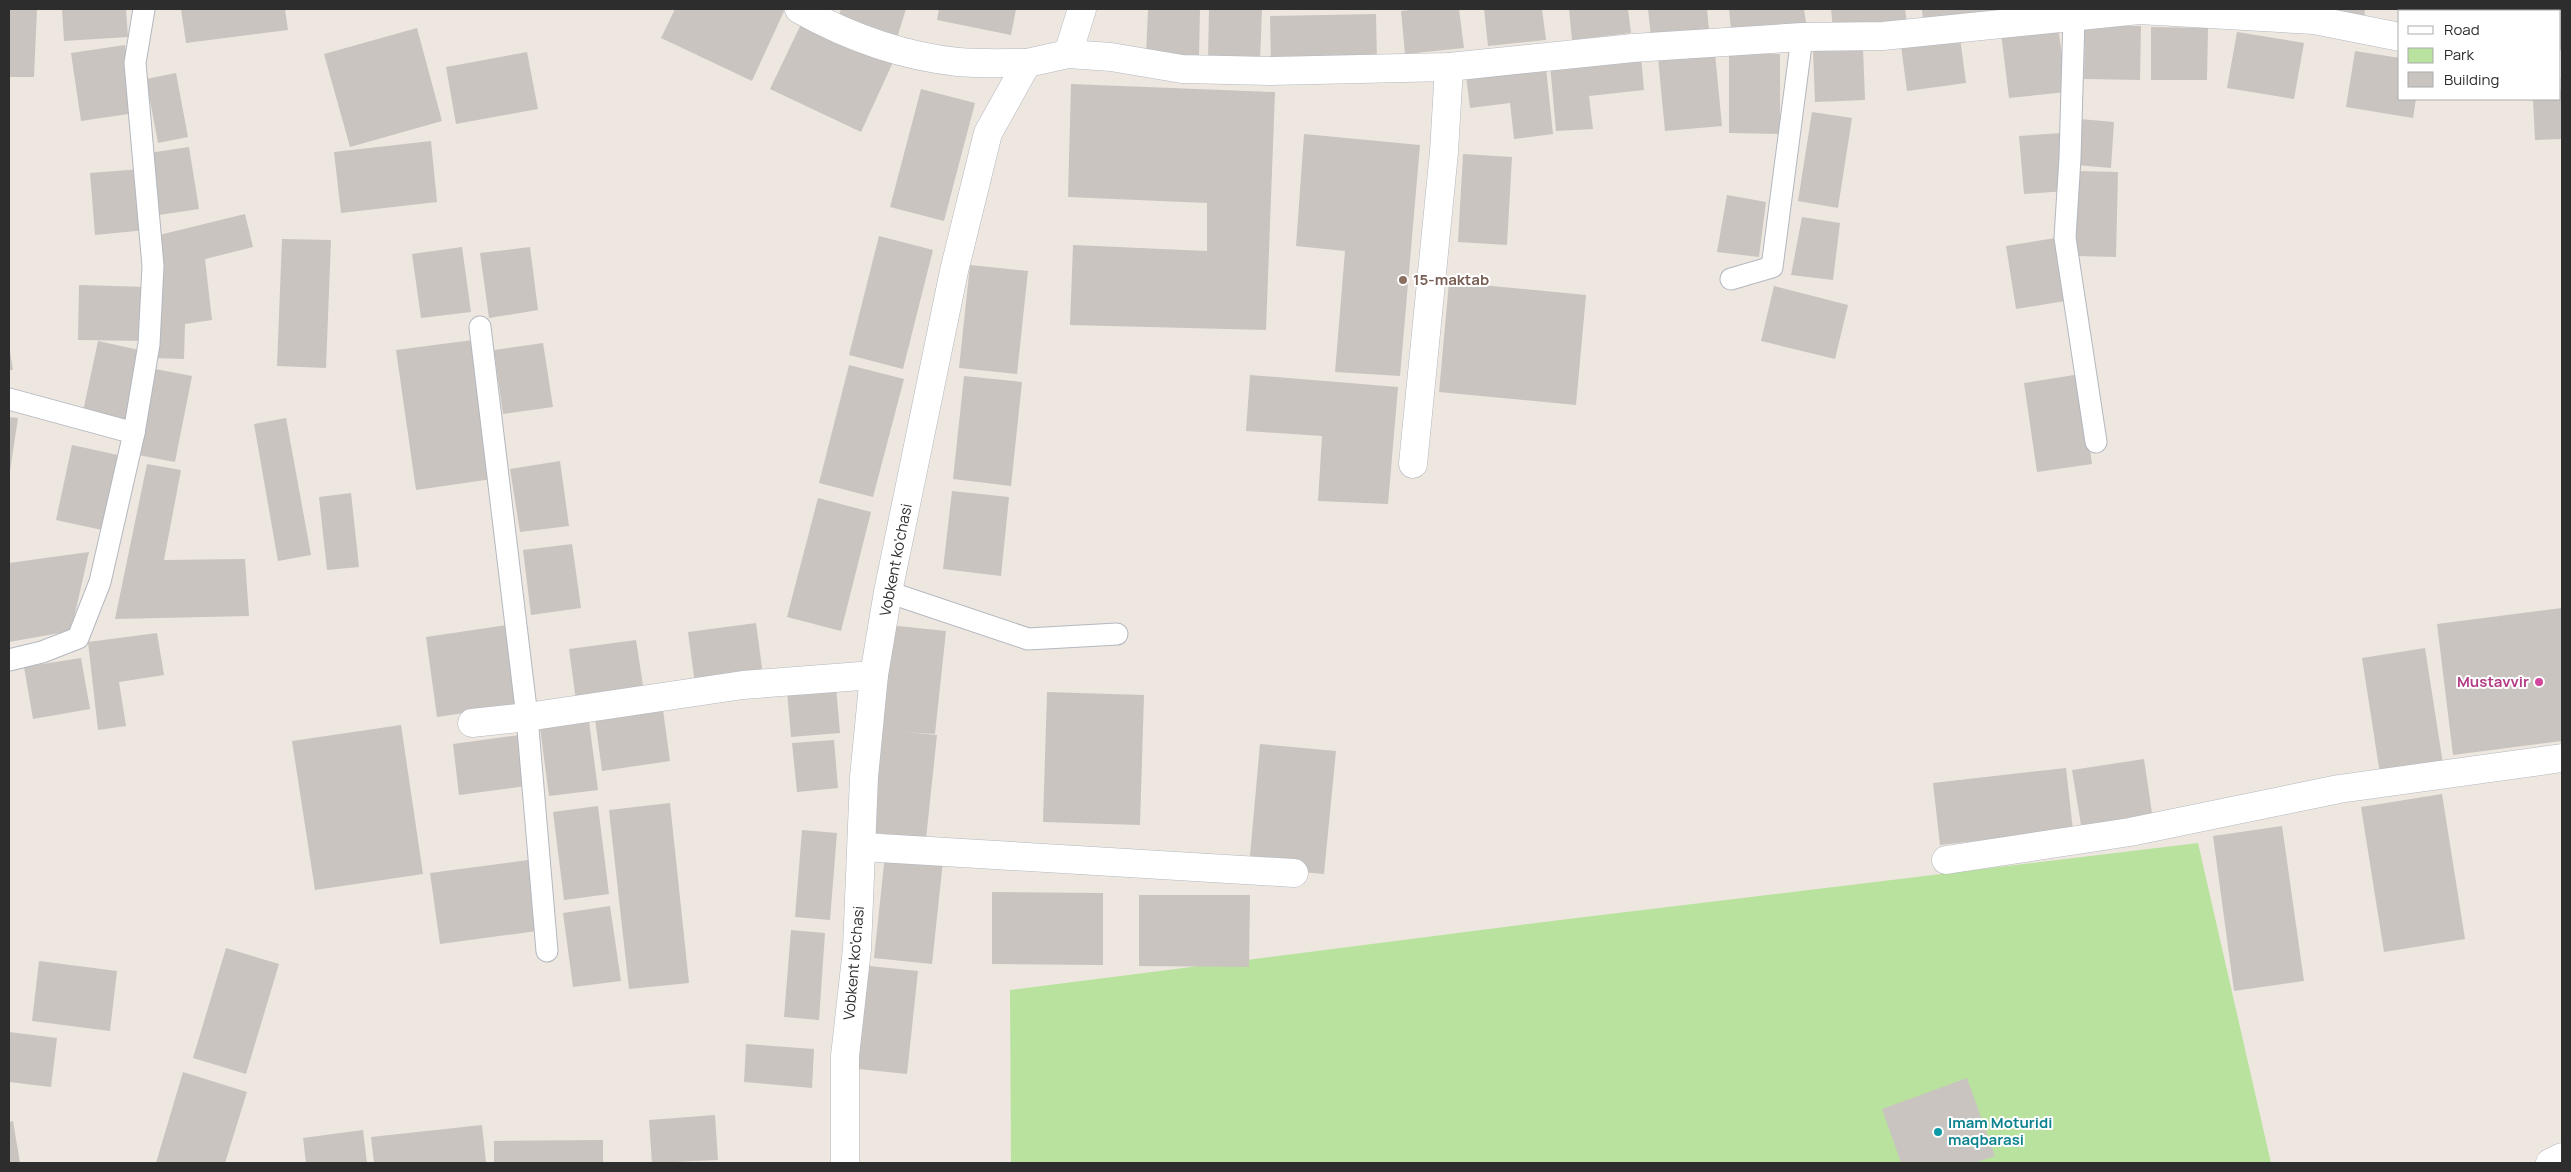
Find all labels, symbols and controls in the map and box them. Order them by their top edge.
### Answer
legend [2398,10,2561,100]
text: Road [2444,19,2480,40]
text: Park [2444,44,2474,65]
text: Building [2444,69,2499,90]
place label: 15-maktab [1413,269,1489,290]
marker: 15-maktab [1397,274,1409,286]
street label: Vobkent ko'chasi [874,502,917,618]
place label: Mustavvir [2457,671,2529,692]
marker: Mustavvir [2533,676,2545,688]
street label: Vobkent ko'chasi [838,905,869,1021]
place label: Imam Moturidi maqbarasi [1948,1112,2052,1150]
marker: Imam Moturidi maqbarasi [1932,1126,1944,1138]

